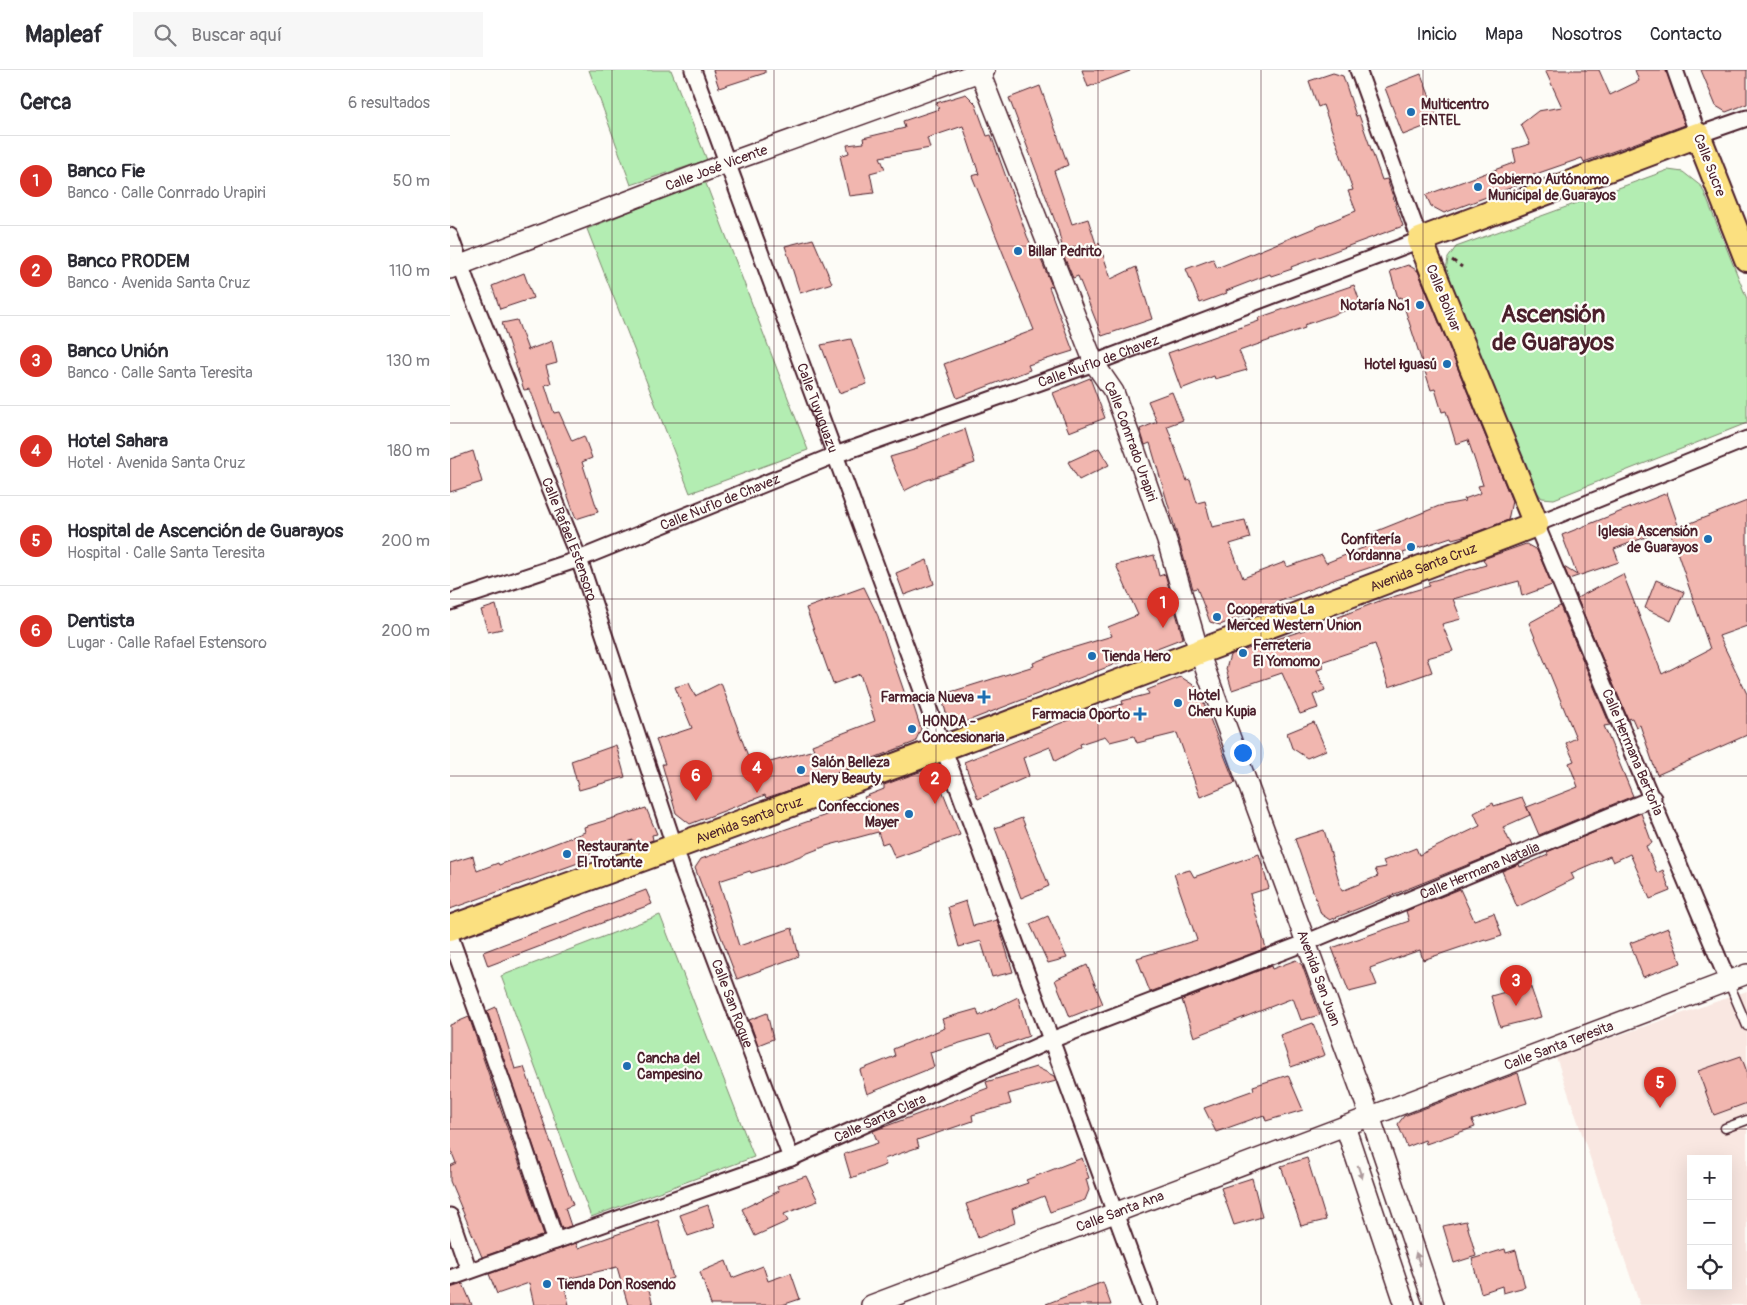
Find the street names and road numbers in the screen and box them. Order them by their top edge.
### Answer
street label: Calle Sucre [1690,131,1729,199]
street label: Calle José Vicente [663,141,770,195]
street label: Calle Bolivar [1422,262,1465,334]
street label: Calle Ñuflo de Chavez [1036,331,1162,391]
street label: Calle Tuyuguazu [793,361,842,455]
street label: Calle Conrrado Urapiri [1100,378,1161,504]
street label: Calle Ñuflo de Chavez [658,470,783,534]
street label: Calle Rafael Estensoro [538,475,600,604]
street label: Avenida Santa Cruz [1367,539,1479,596]
street label: Calle Hermana Bertorla [1598,686,1667,818]
street label: Avenida Santa Cruz [693,793,805,848]
street label: Calle Hermana Natalia [1417,838,1542,903]
street label: Avenida San Juan [1293,928,1344,1029]
street label: Calle San Roque [708,957,757,1050]
street label: Calle Santa Teresita [1502,1017,1616,1074]
street label: Calle Santa Clara [831,1090,929,1146]
street label: Calle Santa Ana [1074,1187,1166,1236]

